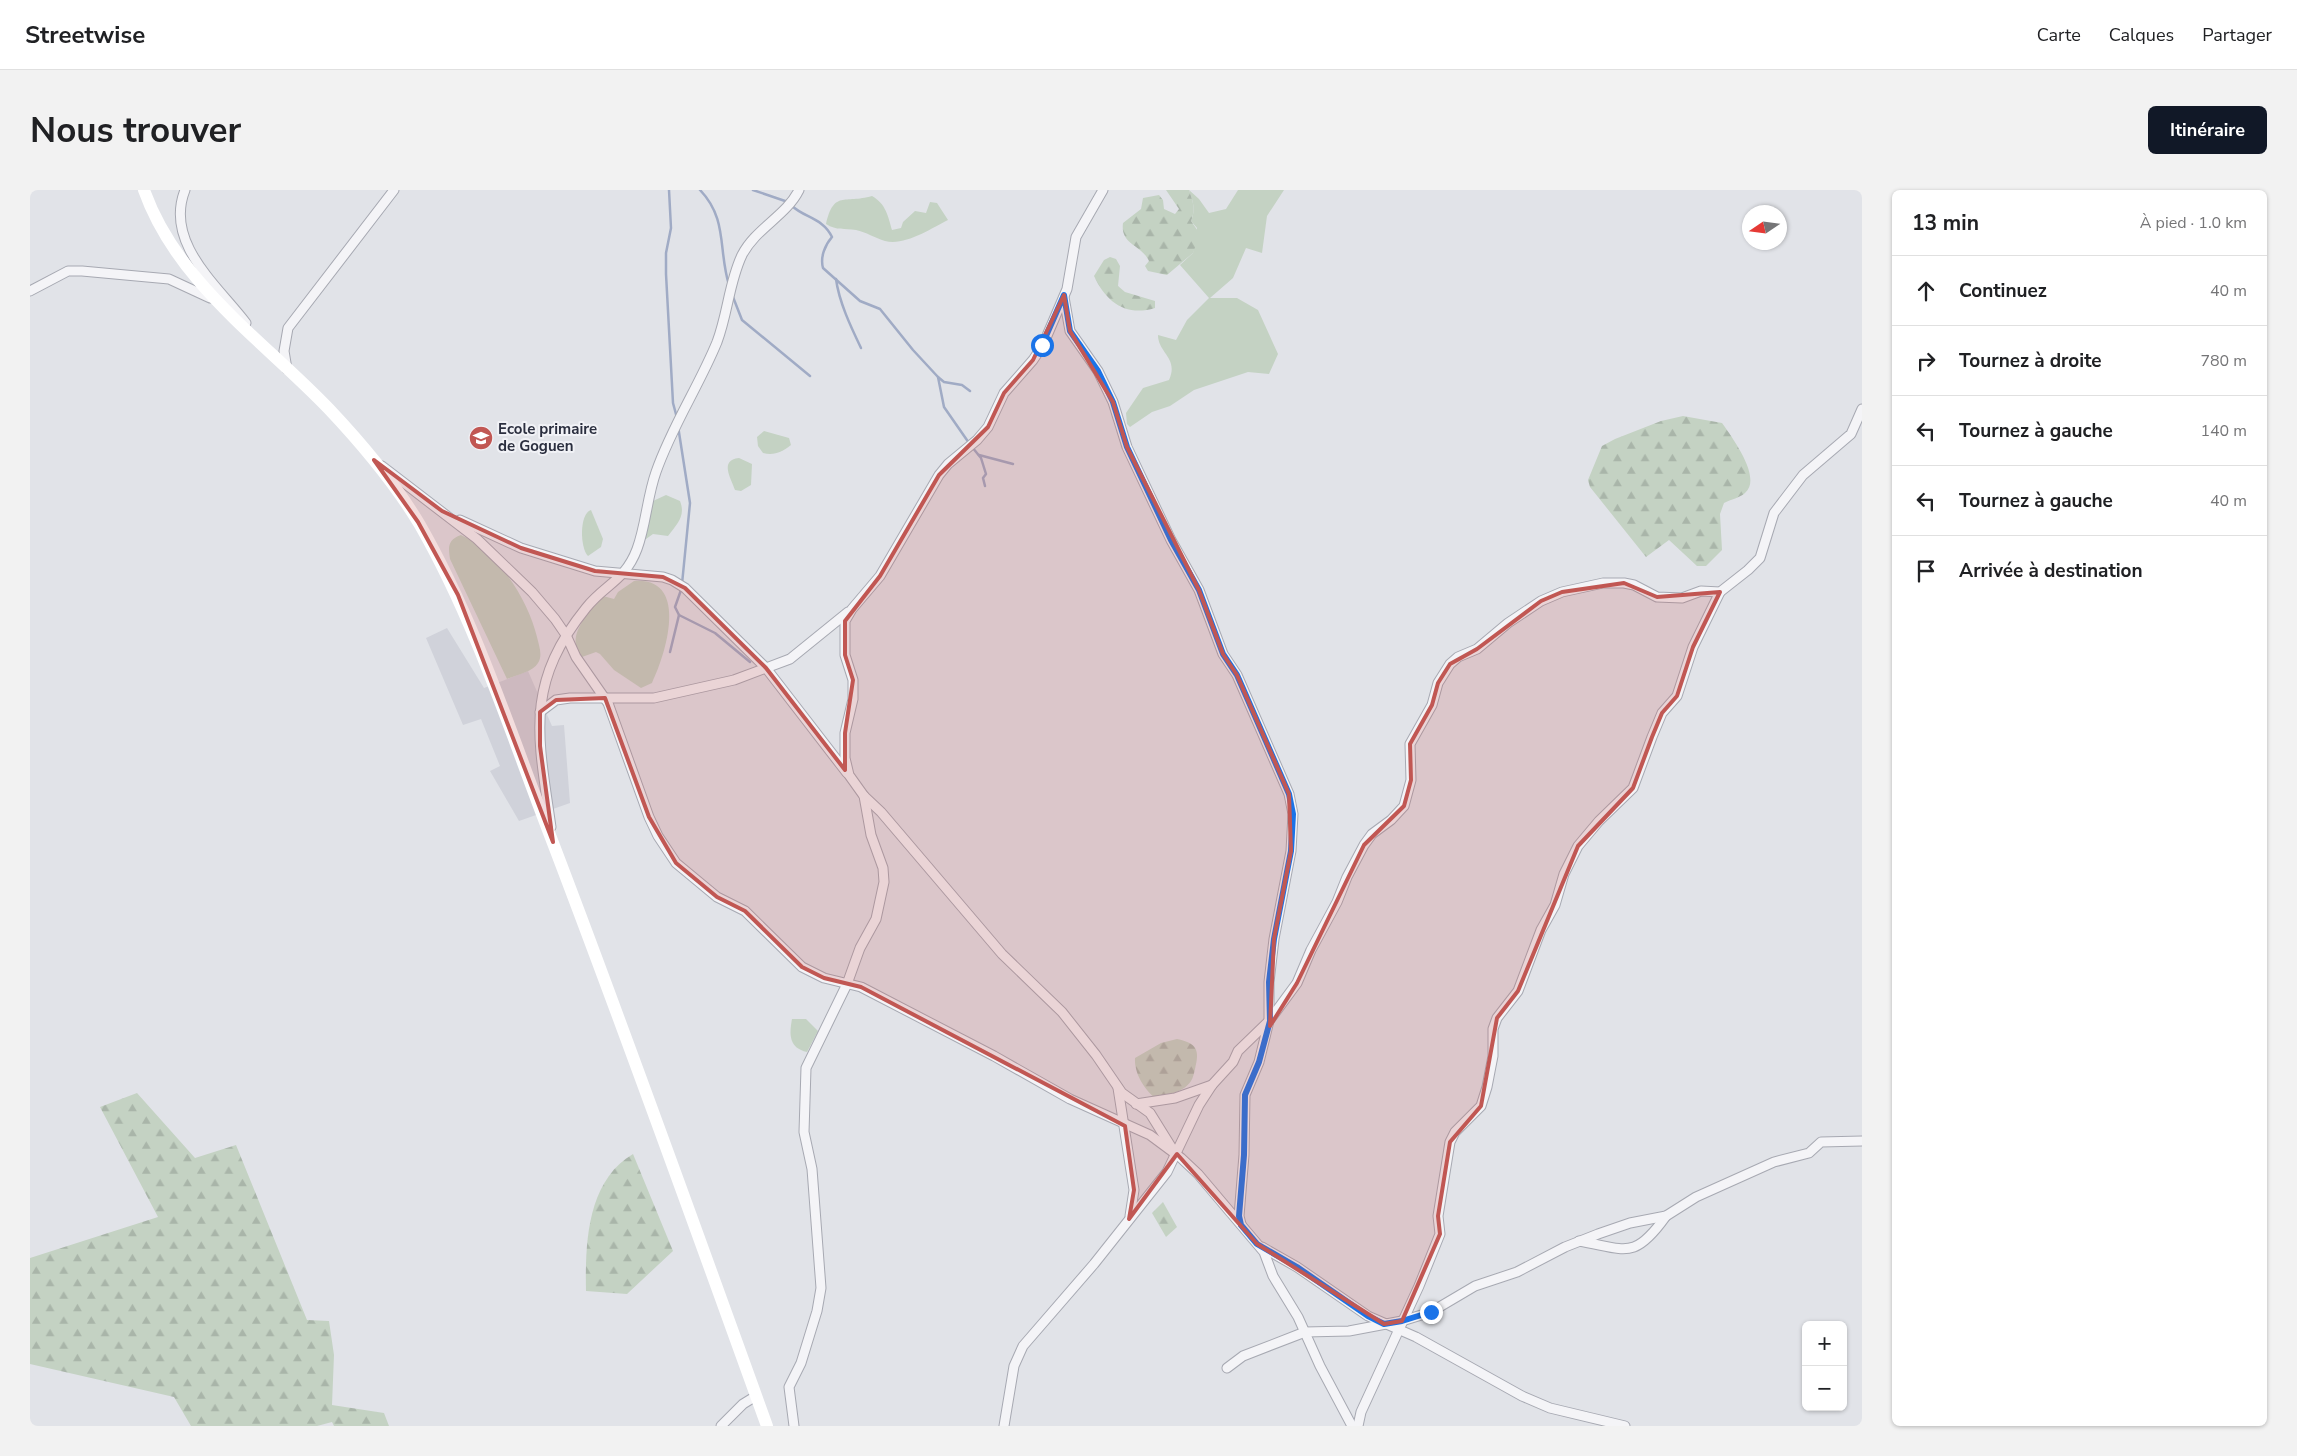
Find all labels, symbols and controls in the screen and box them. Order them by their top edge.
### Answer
text: Streetwise [25,19,145,51]
text: Carte [2037,23,2081,47]
text: Calques [2109,23,2174,47]
text: Partager [2202,23,2272,47]
button: Itinéraire [2148,106,2267,154]
text: Nous trouver [30,107,241,154]
north arrow [1742,205,1787,250]
text: 13 min [1912,209,1979,237]
text: À pied · 1.0 km [2140,212,2247,234]
icon: ahead [1912,277,1940,305]
text: Continuez [1959,278,2047,304]
text: 40 m [2210,280,2247,302]
route start [1031,334,1054,357]
icon: right [1912,347,1940,375]
text: Tournez à droite [1959,348,2102,374]
text: 780 m [2200,350,2247,372]
icon: left [1912,417,1940,445]
text: Tournez à gauche [1959,418,2113,444]
place label: Ecole primaire de Goguen [498,419,597,456]
text: 140 m [2200,420,2247,442]
school or university icon: Ecole primaire de Goguen [468,425,494,451]
icon: left [1912,487,1940,515]
text: Tournez à gauche [1959,488,2113,514]
text: 40 m [2210,490,2247,512]
icon: arrive [1912,557,1940,585]
text: Arrivée à destination [1959,558,2143,584]
route end [1420,1301,1443,1324]
map controls [1802,1321,1847,1411]
button: + [1802,1321,1847,1366]
button: − [1802,1366,1847,1411]

